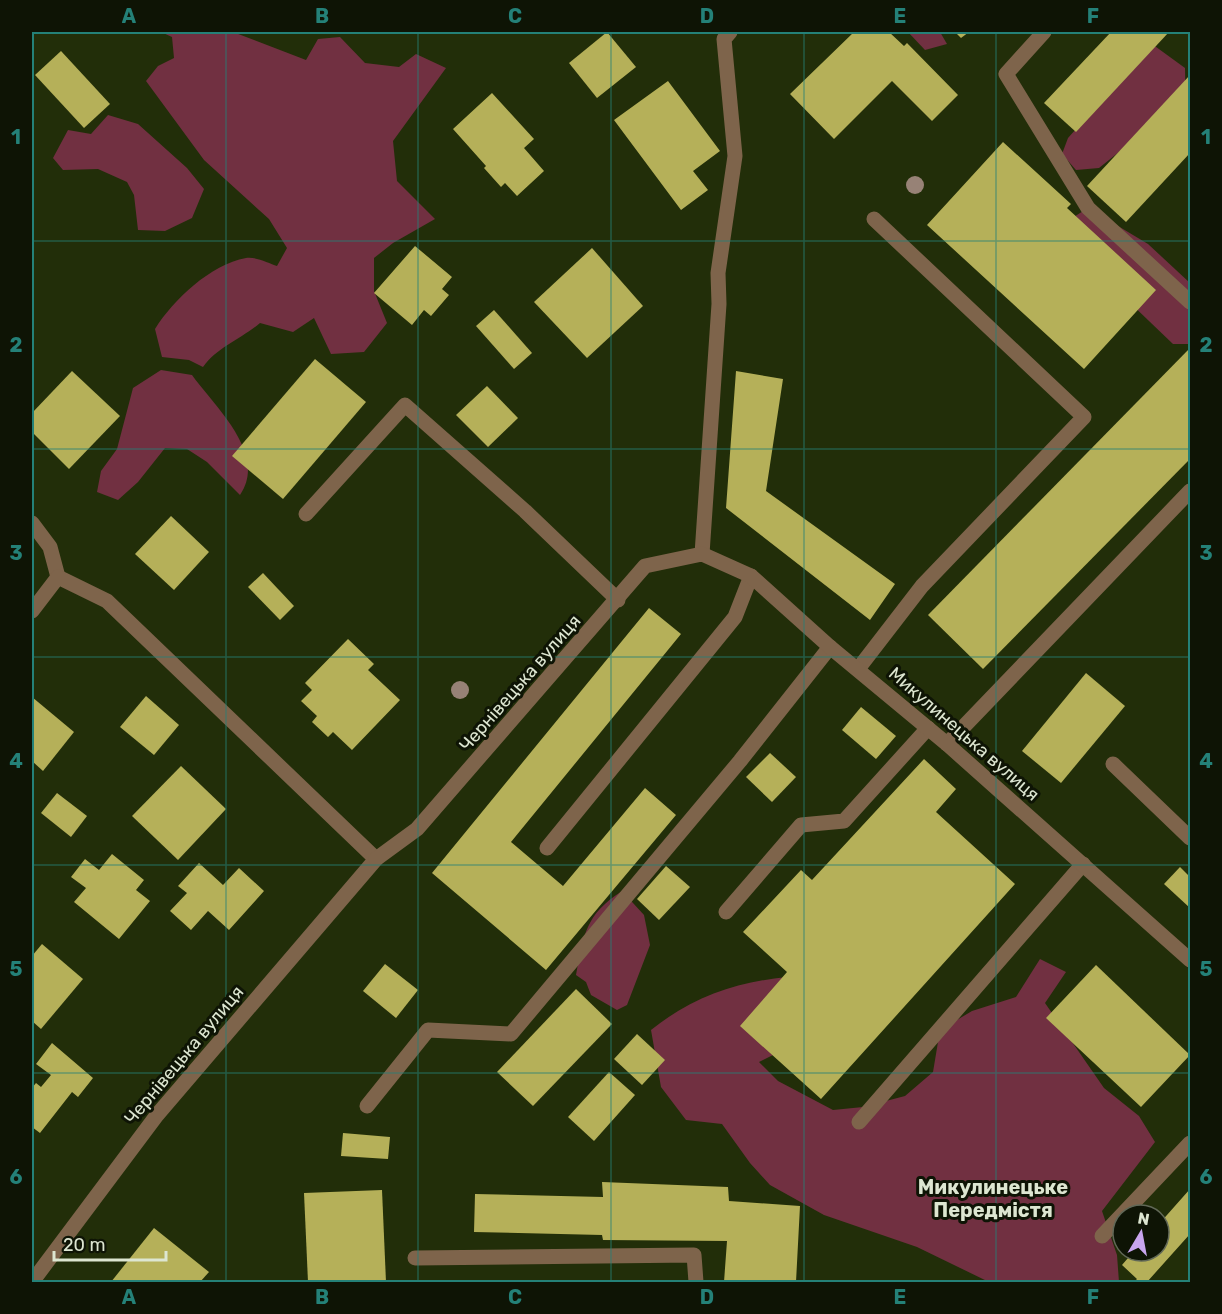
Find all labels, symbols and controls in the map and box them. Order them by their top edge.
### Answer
text: A [122,4,137,28]
text: B [315,4,329,28]
text: C [508,4,522,28]
text: D [700,4,714,28]
text: E [894,4,906,28]
text: F [1087,4,1099,28]
text: 1 [11,125,21,149]
text: 1 [1201,125,1211,149]
text: 2 [10,333,23,357]
text: 2 [1200,333,1213,357]
text: 3 [9,541,23,565]
text: 3 [1199,541,1213,565]
street label: Чернівецька вулиця [455,610,585,756]
street label: Микулинецька вулиця [884,663,1044,805]
text: 4 [9,749,23,773]
text: 4 [1199,749,1213,773]
text: 5 [10,957,23,981]
text: 5 [1200,957,1213,981]
street label: Чернівецька вулиця [120,981,248,1129]
text: 6 [9,1165,23,1189]
text: 6 [1199,1165,1213,1189]
district label: Микулинецьке Передмістя [918,1175,1068,1222]
north arrow [1111,1203,1171,1263]
text: N [1136,1208,1151,1229]
scale bar [54,1224,166,1262]
text: 20 m [63,1234,105,1256]
text: A [122,1285,137,1309]
text: B [315,1285,329,1309]
text: C [508,1285,522,1309]
text: D [700,1285,714,1309]
text: E [894,1285,906,1309]
text: F [1087,1285,1099,1309]

